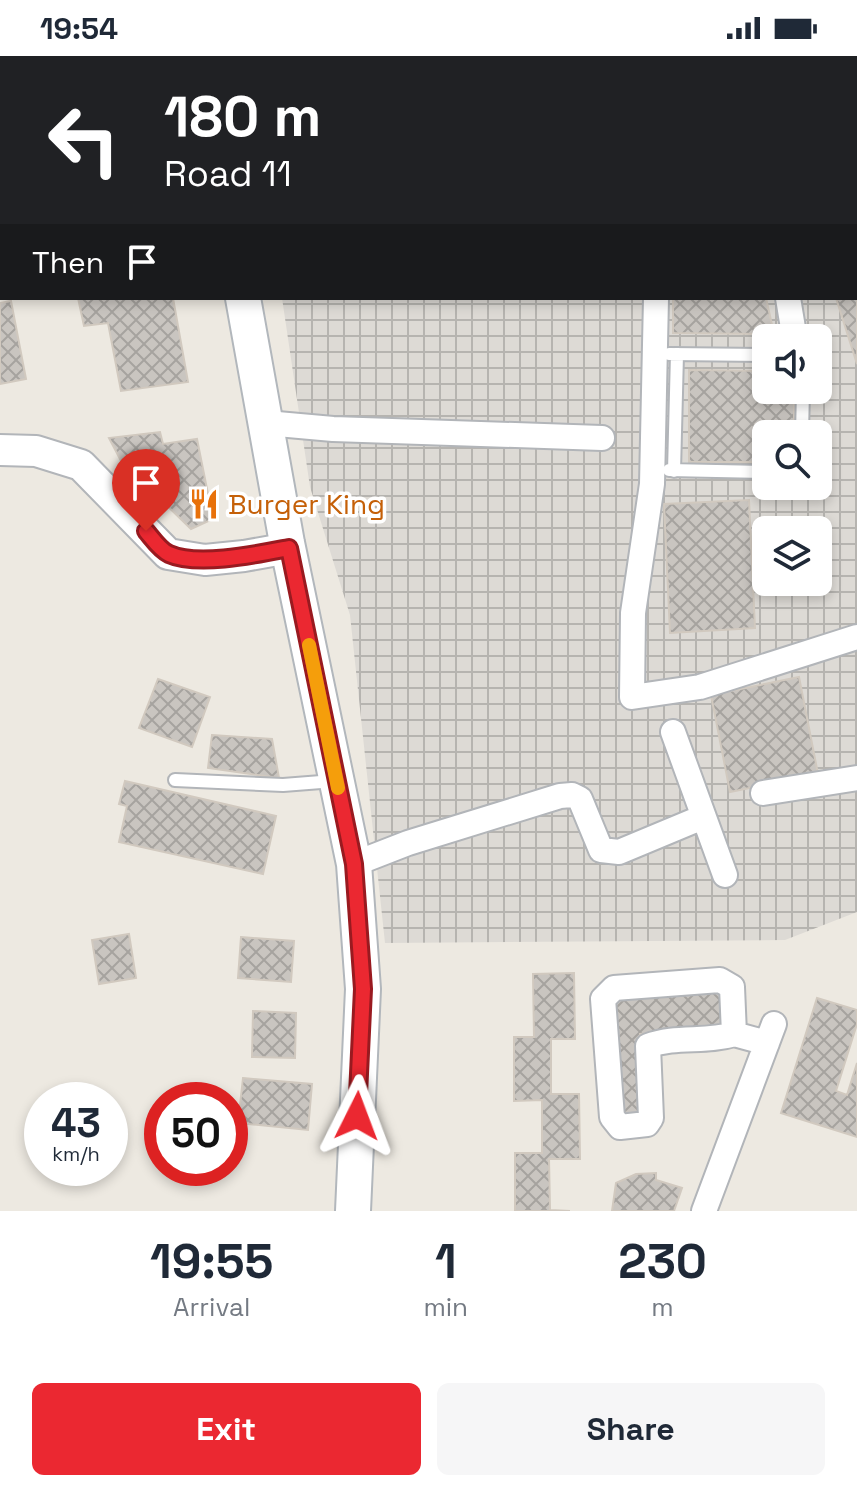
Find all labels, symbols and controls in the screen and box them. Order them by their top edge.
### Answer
text: 19:54 [40,9,118,48]
text: 180 m [164,81,321,152]
icon: left [32,88,136,192]
text: Road 11 [164,151,292,197]
icon: arrive [120,240,164,284]
text: Then [32,243,104,282]
map controls [752,324,832,596]
button: sound [752,324,832,404]
button: search [752,420,832,500]
pin [112,449,180,531]
icon: arrive [124,461,168,505]
place label: Burger King [228,486,385,522]
restaurant icon: Burger King [187,487,221,521]
button: layers [752,516,832,596]
position arrow [315,1074,399,1158]
speed limit sign: 50 [144,1082,248,1186]
text: 43 [51,1098,101,1149]
text: km/h [52,1141,100,1167]
text: 19:55 [150,1231,273,1292]
text: 1 [435,1231,457,1292]
text: 230 [618,1231,707,1292]
text: Arrival [173,1290,250,1324]
text: min [423,1290,468,1324]
text: m [651,1290,674,1324]
button: Exit [32,1383,421,1475]
button: Share [437,1383,825,1475]

